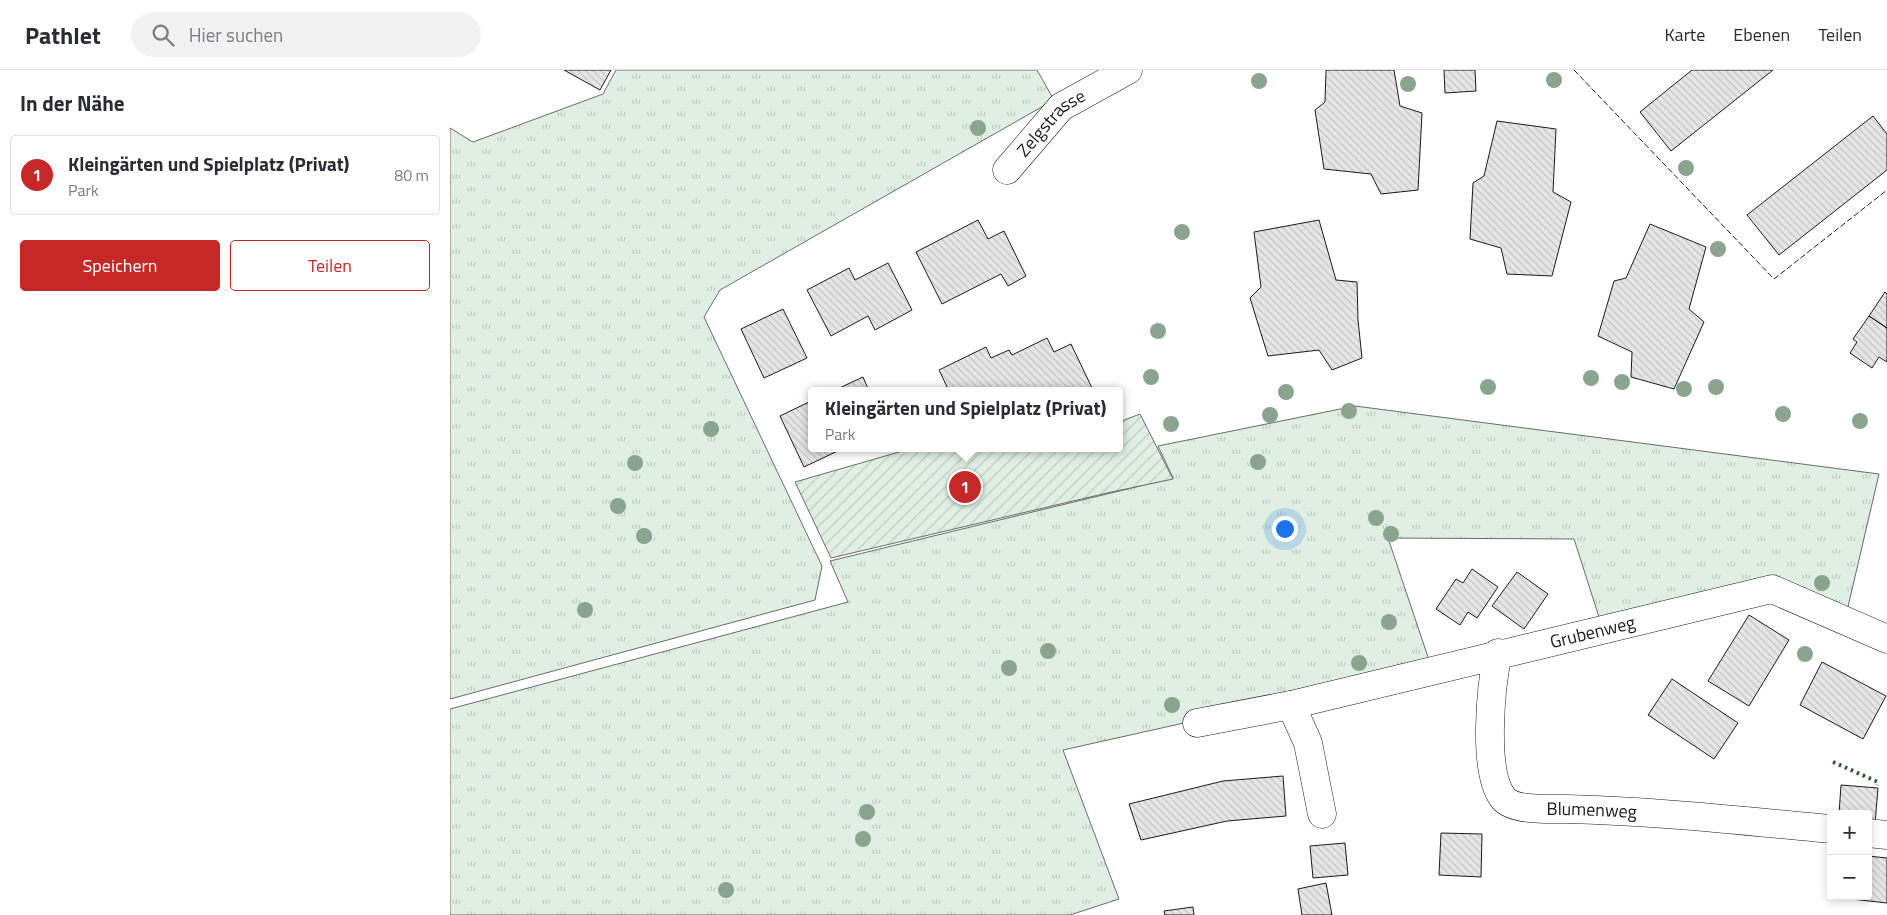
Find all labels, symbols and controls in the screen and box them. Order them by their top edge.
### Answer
search box [131,12,481,57]
text: Pathlet [25,17,101,53]
text: Hier suchen [189,20,283,49]
icon: search [149,21,177,49]
text: Karte [1664,21,1705,48]
text: Ebenen [1733,21,1790,48]
text: Teilen [1818,21,1862,48]
street label: Zelgstrasse [1010,82,1090,162]
text: In der Nähe [20,87,125,119]
text: Kleingärten und Spielplatz (Privat) [68,149,349,178]
text: 1 [33,163,41,187]
text: 80 m [394,163,429,187]
text: Park [68,178,99,202]
button: Speichern [20,240,220,291]
button: Teilen [230,240,430,291]
popup [808,387,1123,452]
text: Kleingärten und Spielplatz (Privat) [825,393,1106,422]
text: Park [825,422,855,446]
pin: 1 [949,468,981,506]
your location [1272,516,1298,542]
street label: Grubenweg [1547,608,1638,655]
street label: Blumenweg [1547,795,1638,825]
map controls [1827,810,1872,900]
button: + [1827,810,1872,855]
button: − [1827,855,1872,900]

